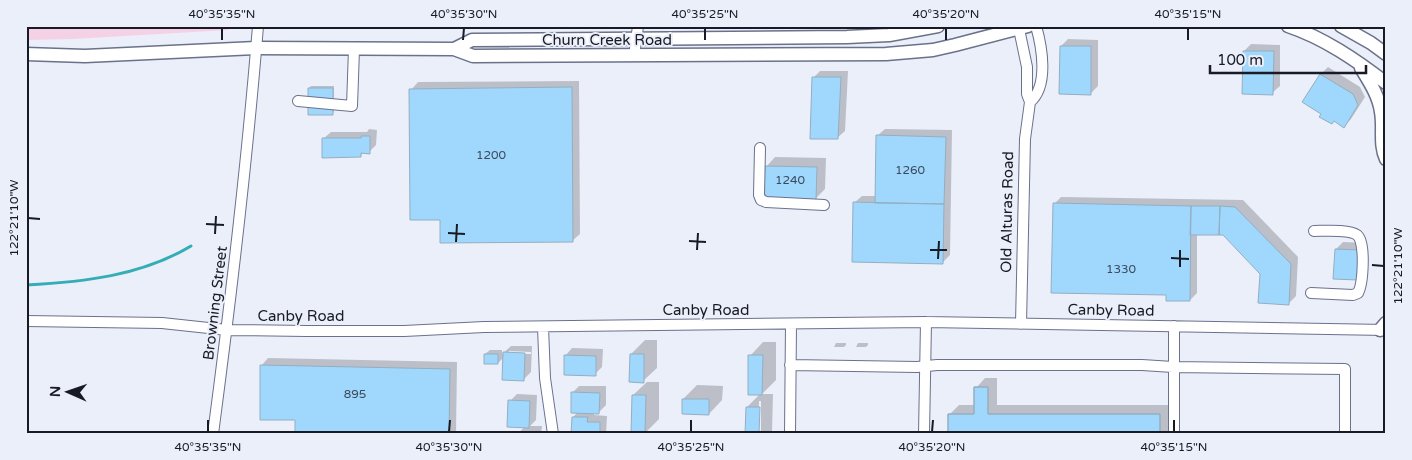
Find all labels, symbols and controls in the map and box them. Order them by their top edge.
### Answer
text: 40°35'35"N [189,7,256,21]
text: 40°35'30"N [431,7,498,21]
text: 40°35'25"N [672,7,739,21]
text: 40°35'20"N [913,7,980,21]
text: 40°35'15"N [1155,7,1222,21]
street label: Churn Creek Road [542,31,672,49]
scale bar [1210,42,1366,74]
text: 100 m [1217,51,1263,69]
house number: 1200 [476,148,507,162]
street label: Old Alturas Road [997,151,1017,273]
house number: 1260 [895,163,926,177]
house number: 1240 [775,173,806,187]
text: 122°21'10"W [7,179,21,257]
text: 122°21'10"W [1391,227,1405,305]
street label: Browning Street [199,245,231,361]
house number: 1330 [1106,262,1137,276]
street label: Canby Road [1067,300,1155,320]
street label: Canby Road [662,301,750,319]
street label: Canby Road [257,307,345,325]
north arrow [42,368,92,418]
text: N [47,386,64,397]
house number: 895 [344,387,366,401]
text: 40°35'35"N [175,440,242,454]
text: 40°35'30"N [416,440,483,454]
text: 40°35'25"N [658,440,725,454]
text: 40°35'20"N [899,440,966,454]
text: 40°35'15"N [1141,440,1208,454]

